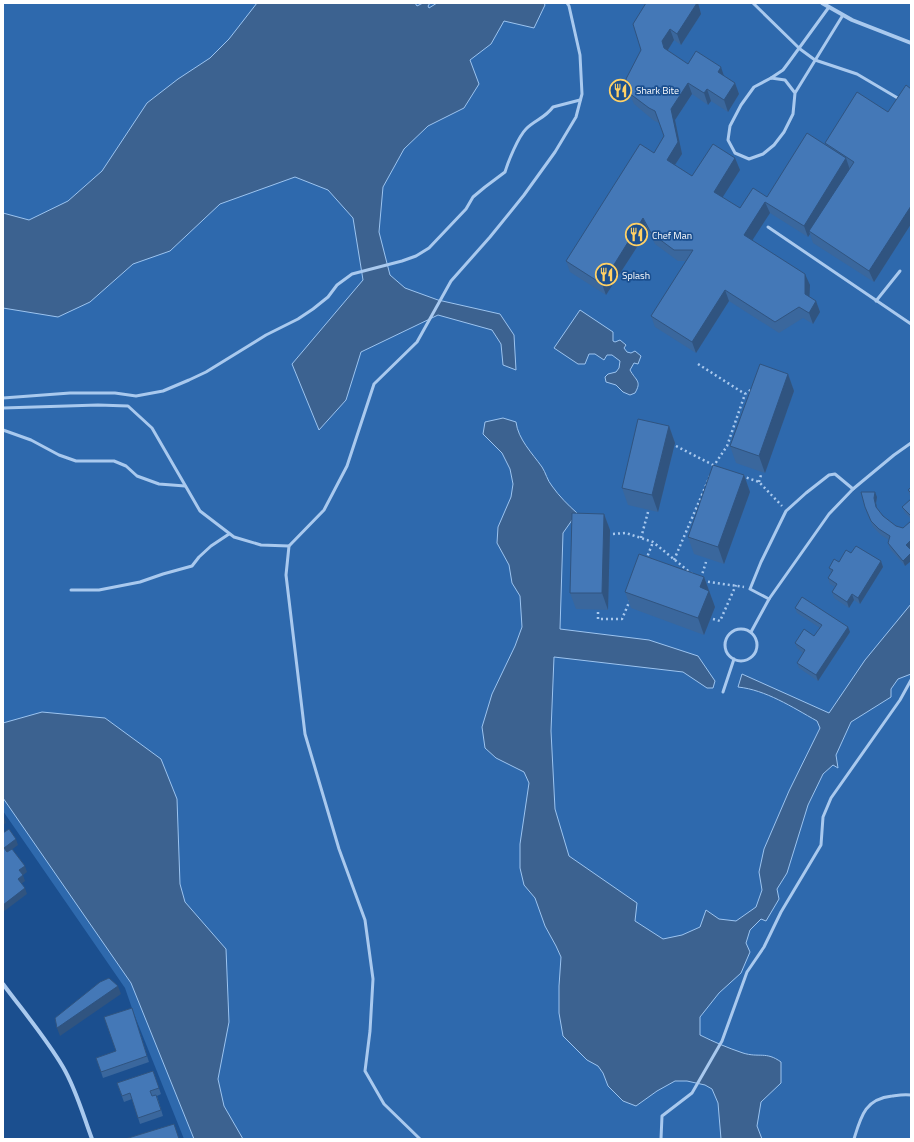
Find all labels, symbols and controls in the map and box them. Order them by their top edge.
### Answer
restaurant icon: Shark Bite [608,77,634,103]
place label: Shark Bite [636,83,679,98]
restaurant icon: Chef Man [624,222,650,248]
place label: Chef Man [652,228,692,243]
restaurant icon: Splash [593,262,619,288]
place label: Splash [622,268,650,283]

